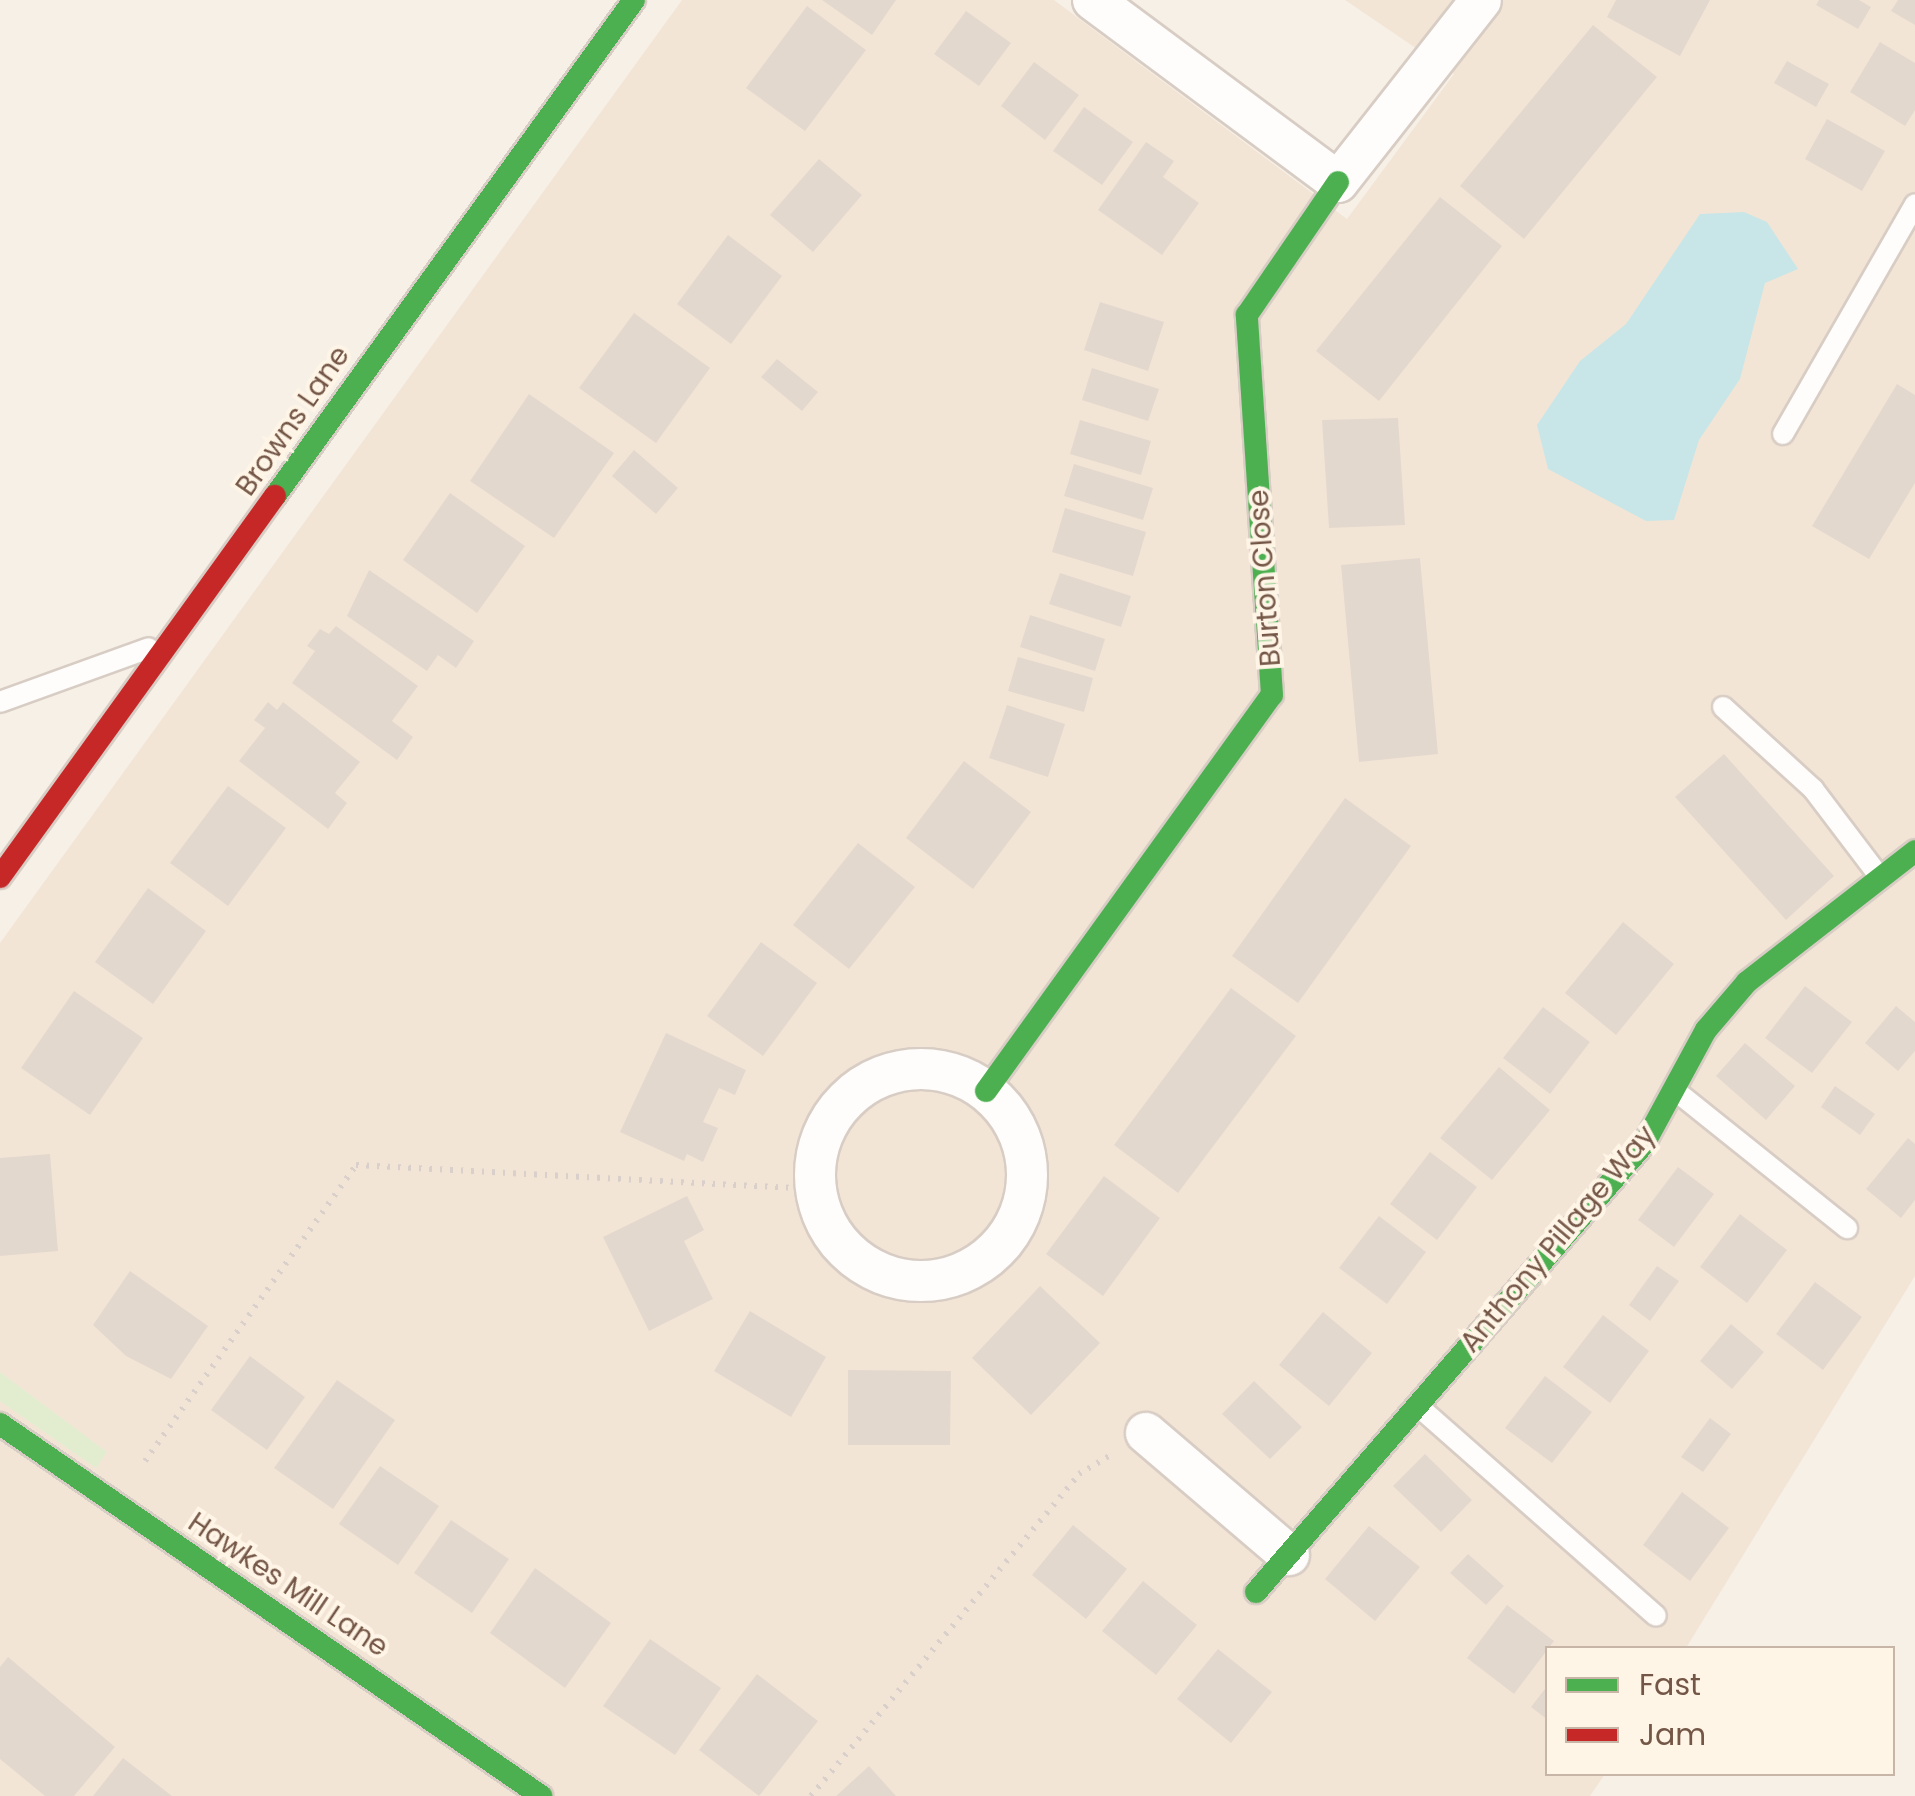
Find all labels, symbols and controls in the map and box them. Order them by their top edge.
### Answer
street label: Browns Lane [229,340,357,502]
street label: Burton Close [1242,488,1288,668]
street label: Anthony Pillage Way [1453,1119,1663,1359]
street label: Hawkes Mill Lane [182,1506,394,1664]
legend [1545,1646,1895,1776]
text: Fast [1639,1663,1701,1706]
text: Jam [1639,1713,1706,1756]

